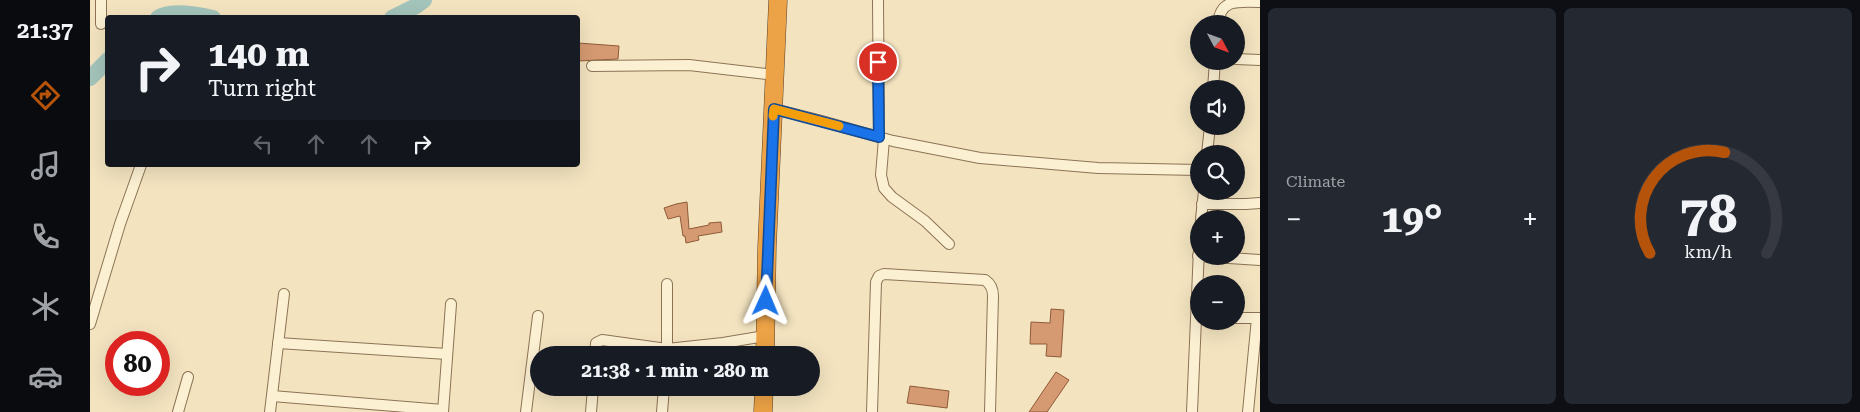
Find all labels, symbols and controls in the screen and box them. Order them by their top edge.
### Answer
north arrow [1190,15,1245,70]
map controls [1190,15,1245,330]
text: 21:37 [17,18,73,43]
text: 140 m [208,34,309,75]
icon: right [125,35,190,100]
pin [857,41,899,83]
icon: arrive [864,48,892,76]
text: Turn right [208,76,316,101]
icon: directions [28,78,63,113]
button: sound [1190,80,1245,135]
icon: left [249,130,277,158]
icon: ahead [302,130,330,158]
icon: ahead [355,130,383,158]
icon: right [408,130,436,158]
button: search [1190,145,1245,200]
icon: music [28,148,63,183]
text: Climate [1286,172,1345,191]
text: 78 [1679,184,1737,245]
text: 19° [1381,197,1443,241]
text: − [1286,203,1302,236]
text: + [1522,203,1538,236]
button: + [1190,210,1245,265]
icon: phone [28,219,63,254]
text: km/h [1684,241,1732,262]
position arrow [739,274,791,326]
button: − [1190,275,1245,330]
icon: climate [28,289,63,324]
speed limit sign: 80 [105,331,170,396]
icon: car [28,359,63,394]
text: 21:38 · 1 min · 280 m [581,359,769,382]

